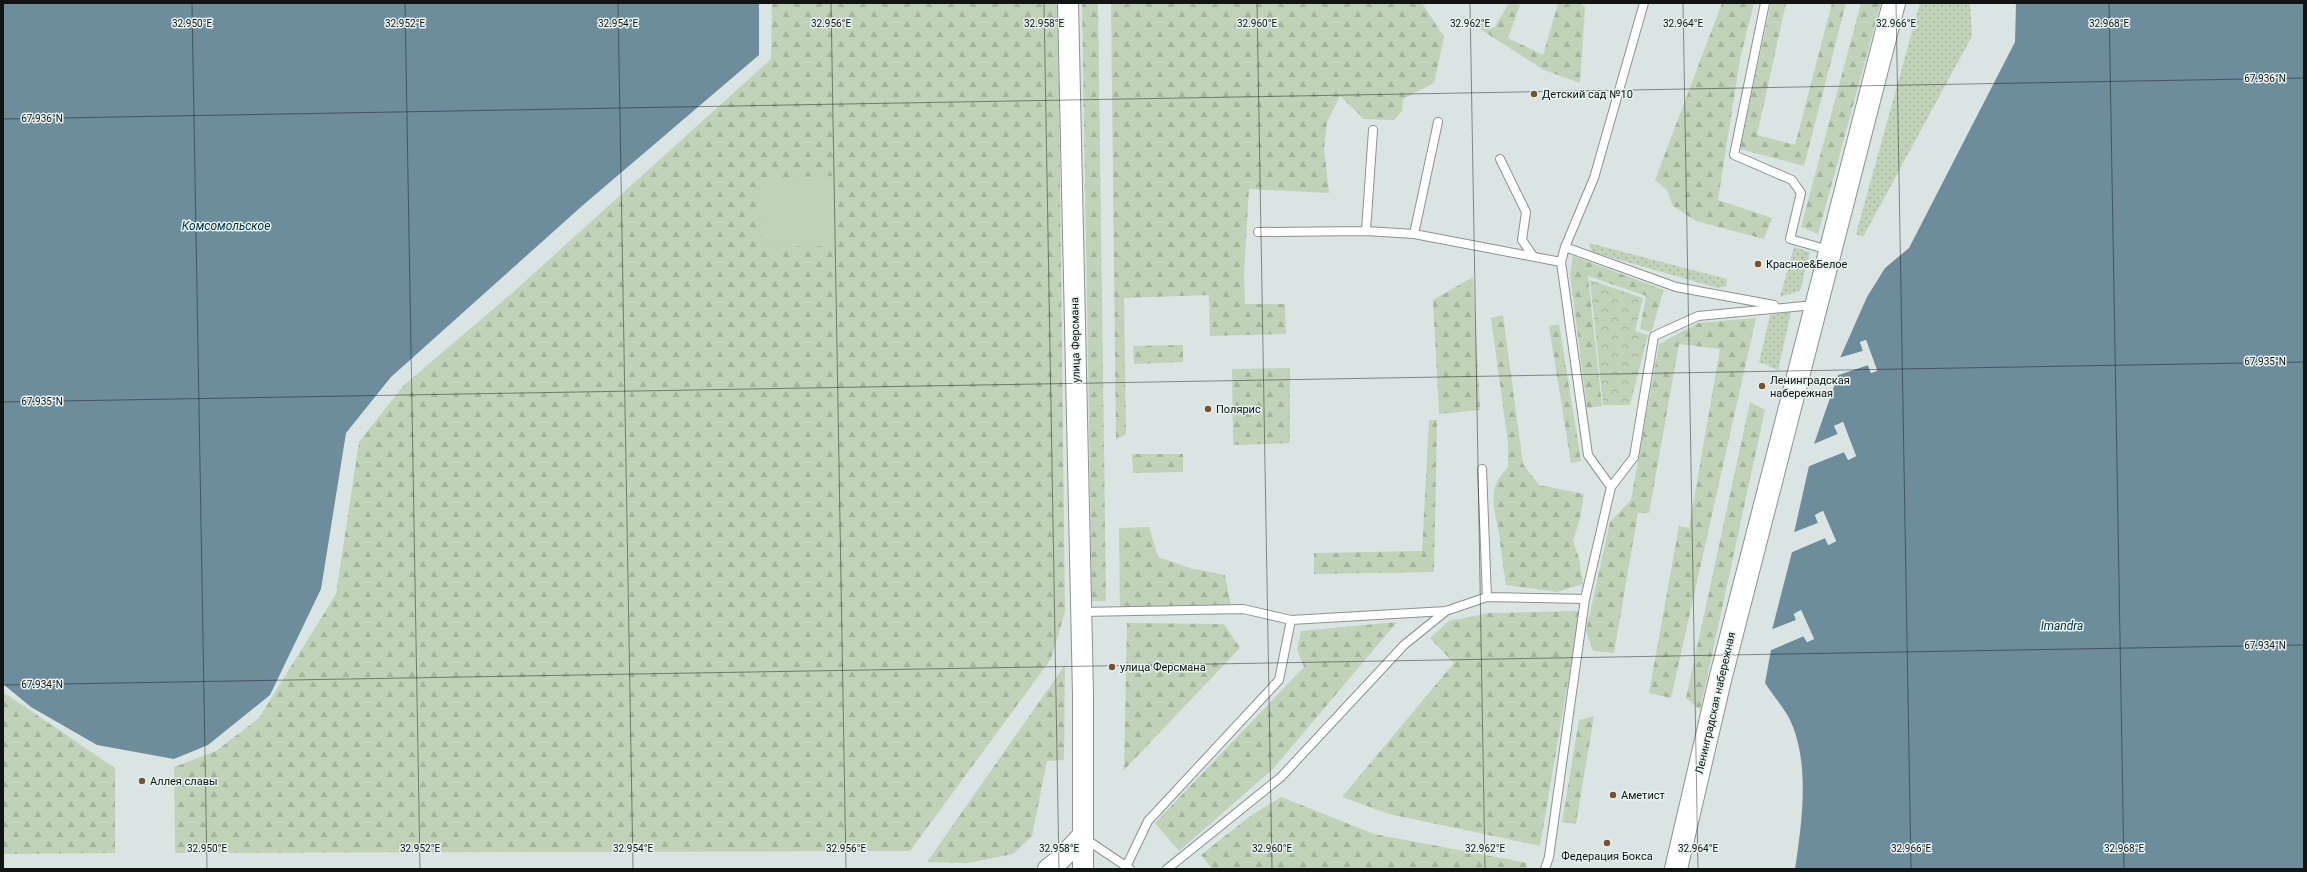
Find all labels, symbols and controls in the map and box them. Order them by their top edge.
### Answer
text: 32.950°E [172,18,212,29]
text: 32.952°E [385,18,425,29]
text: 32.954°E [598,18,638,29]
text: 32.956°E [811,18,851,29]
text: 32.958°E [1024,18,1064,29]
text: 32.960°E [1237,18,1277,29]
text: 32.962°E [1450,18,1490,29]
text: 32.964°E [1663,18,1703,29]
text: 32.966°E [1876,18,1916,29]
text: 32.968°E [2089,18,2129,29]
text: 67.936°N [2244,73,2286,84]
place label: Детский сад №10 [1542,88,1633,101]
marker: Детский сад №10 [1529,89,1539,99]
text: 67.936°N [21,113,63,124]
water label: Комсомольское [182,219,270,233]
place label: Красное&Белое [1766,258,1848,271]
marker: Красное&Белое [1753,259,1763,269]
street label: улица Ферсмана [1068,297,1083,383]
text: 67.935°N [2244,356,2286,367]
place label: Ленинградская набережная [1770,374,1850,400]
marker: Ленинградская набережная [1757,381,1767,391]
text: 67.935°N [21,396,63,407]
place label: Полярис [1216,403,1261,416]
marker: Полярис [1203,404,1213,414]
water label: Imandra [2041,619,2083,633]
street label: Ленинградская набережная [1693,631,1738,775]
text: 67.934°N [2244,640,2286,651]
place label: улица Ферсмана [1120,661,1206,674]
marker: улица Ферсмана [1107,662,1117,672]
text: 67.934°N [21,679,63,690]
place label: Аллея славы [150,775,218,788]
marker: Аллея славы [137,776,147,786]
place label: Аметист [1621,789,1666,802]
marker: Аметист [1608,790,1618,800]
marker: Федерация Бокса [1602,838,1612,848]
text: 32.950°E [187,843,227,854]
text: 32.952°E [400,843,440,854]
text: 32.954°E [613,843,653,854]
text: 32.956°E [826,843,866,854]
text: 32.958°E [1039,843,1079,854]
text: 32.960°E [1252,843,1292,854]
text: 32.962°E [1465,843,1505,854]
text: 32.964°E [1678,843,1718,854]
text: 32.966°E [1891,843,1931,854]
text: 32.968°E [2104,843,2144,854]
place label: Федерация Бокса [1561,850,1653,863]

